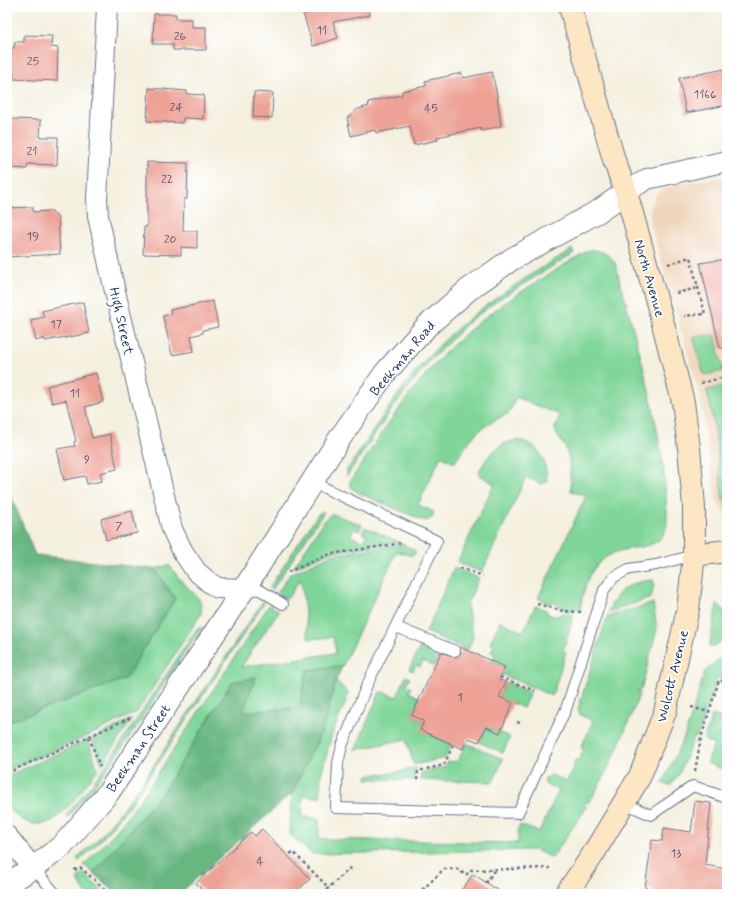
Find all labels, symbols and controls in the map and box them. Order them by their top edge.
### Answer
house number: 11 [317,23,327,39]
house number: 26 [174,29,187,45]
house number: 25 [27,54,39,70]
house number: 1166 [694,87,716,103]
house number: 24 [169,100,183,116]
house number: 45 [424,101,438,117]
house number: 21 [26,144,38,160]
house number: 22 [161,172,173,188]
house number: 19 [27,229,39,245]
house number: 20 [164,232,177,248]
street label: North Avenue [629,237,669,319]
street label: High Street [103,286,138,358]
house number: 17 [50,317,62,333]
street label: Beekman Road [366,317,439,400]
house number: 11 [70,386,80,402]
house number: 9 [84,452,90,468]
house number: 7 [115,519,123,535]
street label: Wolcott Avenue [653,628,693,724]
house number: 1 [457,690,463,706]
street label: Beekman Street [103,701,175,796]
house number: 13 [671,846,681,862]
house number: 4 [257,854,264,870]

